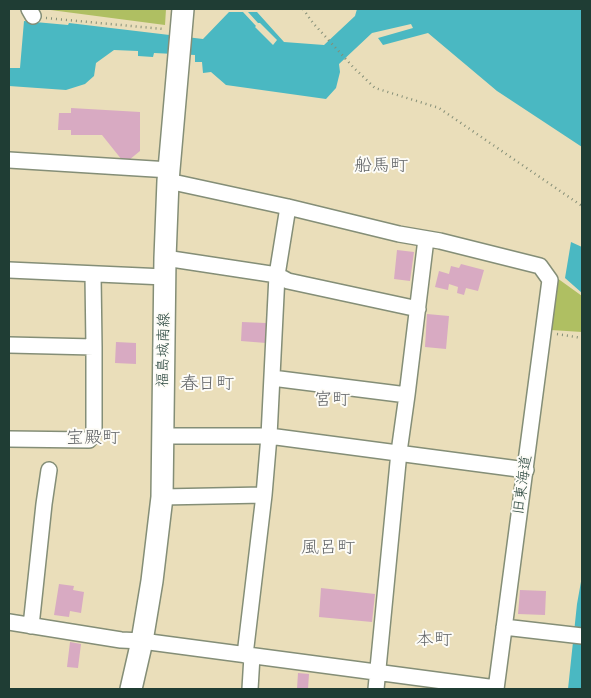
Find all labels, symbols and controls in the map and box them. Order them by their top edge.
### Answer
district label: 船馬町 [354,155,408,177]
street label: 福島城南線 [154,312,174,388]
district label: 春日町 [180,373,234,395]
district label: 宮町 [314,389,350,411]
district label: 宝殿町 [66,427,120,449]
street label: 旧東海道 [510,454,536,516]
district label: 風呂町 [301,537,355,559]
district label: 本町 [416,629,452,651]

